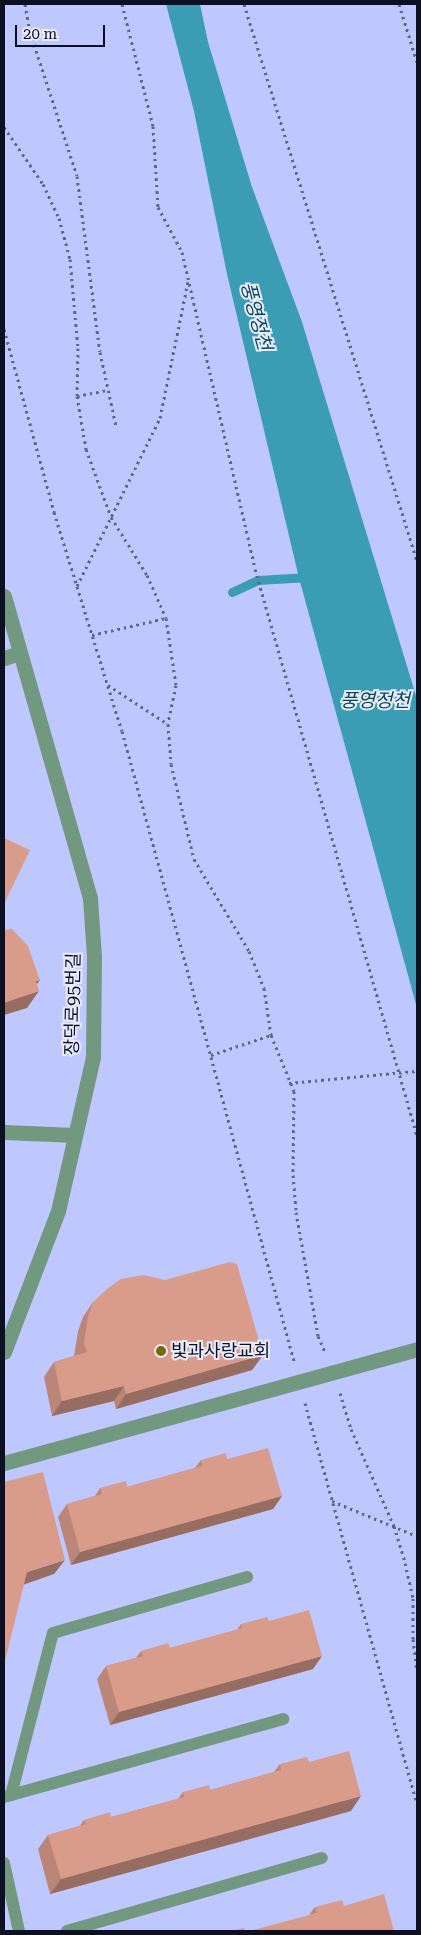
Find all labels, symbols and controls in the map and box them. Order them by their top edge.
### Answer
scale bar [18,15,108,47]
text: 20 m [23,25,57,43]
water label: 풍영정천 [236,279,276,353]
water label: 풍영정천 [340,690,410,712]
street label: 장덕로95번길 [61,952,85,1056]
place label: 빛과사랑교회 [171,1340,270,1362]
marker: 빛과사랑교회 [155,1345,167,1357]

